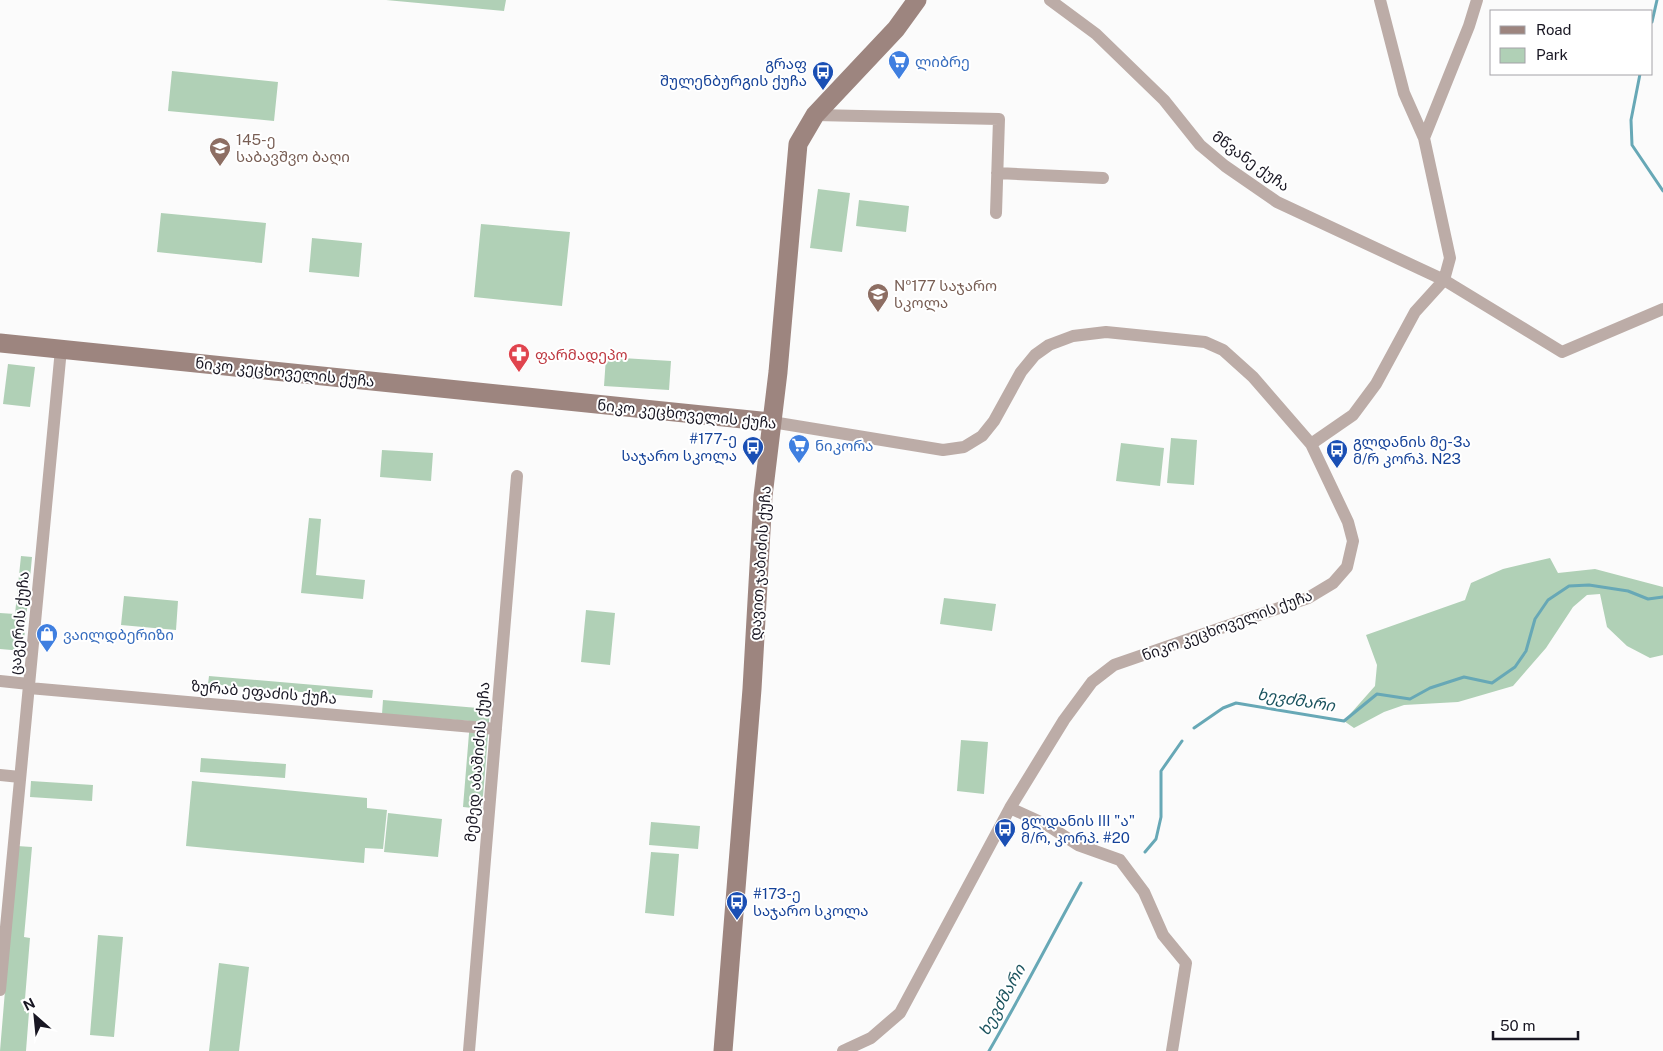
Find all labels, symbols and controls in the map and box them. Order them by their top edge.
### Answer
legend [1490,10,1653,75]
text: Road [1536,21,1572,38]
text: Park [1536,46,1568,63]
supermarket icon: ლიბრე [887,49,911,80]
place label: ლიბრე [915,53,970,71]
place label: გრაფ შულენბურგის ქუჩა [660,55,807,90]
bus stop icon: გრაფ შულენბურგის ქუჩა [811,60,835,91]
street label: მწვანე ქუჩა [1209,127,1293,195]
place label: 145-ე საბავშვო ბაღი [236,131,350,166]
school or university icon: 145-ე საბავშვო ბაღი [208,136,232,167]
place label: №177 საჯარო სკოლა [894,277,997,312]
school or university icon: №177 საჯარო სკოლა [866,282,890,313]
pharmacy icon: ფარმადეპო [507,342,531,373]
place label: ფარმადეპო [535,346,628,364]
street label: ნიკო კეცხოველის ქუჩა [194,354,375,391]
street label: ნიკო კეცხოველის ქუჩა [596,396,777,433]
place label: #177-ე საჯარო სკოლა [621,430,737,465]
supermarket icon: ნიკორა [787,433,811,464]
place label: გლდანის მე-3ა მ/რ კორპ. N23 [1353,433,1471,468]
bus stop icon: #177-ე საჯარო სკოლა [741,435,765,466]
place label: ნიკორა [815,437,874,455]
bus stop icon: გლდანის მე-3ა მ/რ კორპ. N23 [1325,438,1349,469]
street label: დავით ჯაბიძის ქუჩა [746,485,775,641]
street label: ცაგერის ქუჩა [6,571,33,676]
street label: ნიკო კეცხოველის ქუჩა [1139,586,1315,665]
shop icon: ვაილდბერიზი [35,622,59,653]
place label: ვაილდბერიზი [63,626,174,644]
street label: ზურაბ ეფაძის ქუჩა [190,677,338,708]
street label: მემედ აბაშიძის ქუჩა [462,681,493,843]
water label: ხევძმარი [1256,684,1337,716]
place label: გლდანის III "ა" მ/რ, კორპ. #20 [1021,812,1135,847]
bus stop icon: გლდანის III "ა" მ/რ, კორპ. #20 [993,817,1017,848]
place label: #173-ე საჯარო სკოლა [753,885,869,920]
bus stop icon: #173-ე საჯარო სკოლა [725,890,749,921]
water label: ხევძმარი [975,960,1030,1039]
north arrow [10,991,60,1041]
text: N [21,995,38,1014]
scale bar [1493,1008,1578,1040]
text: 50 m [1500,1017,1535,1034]

